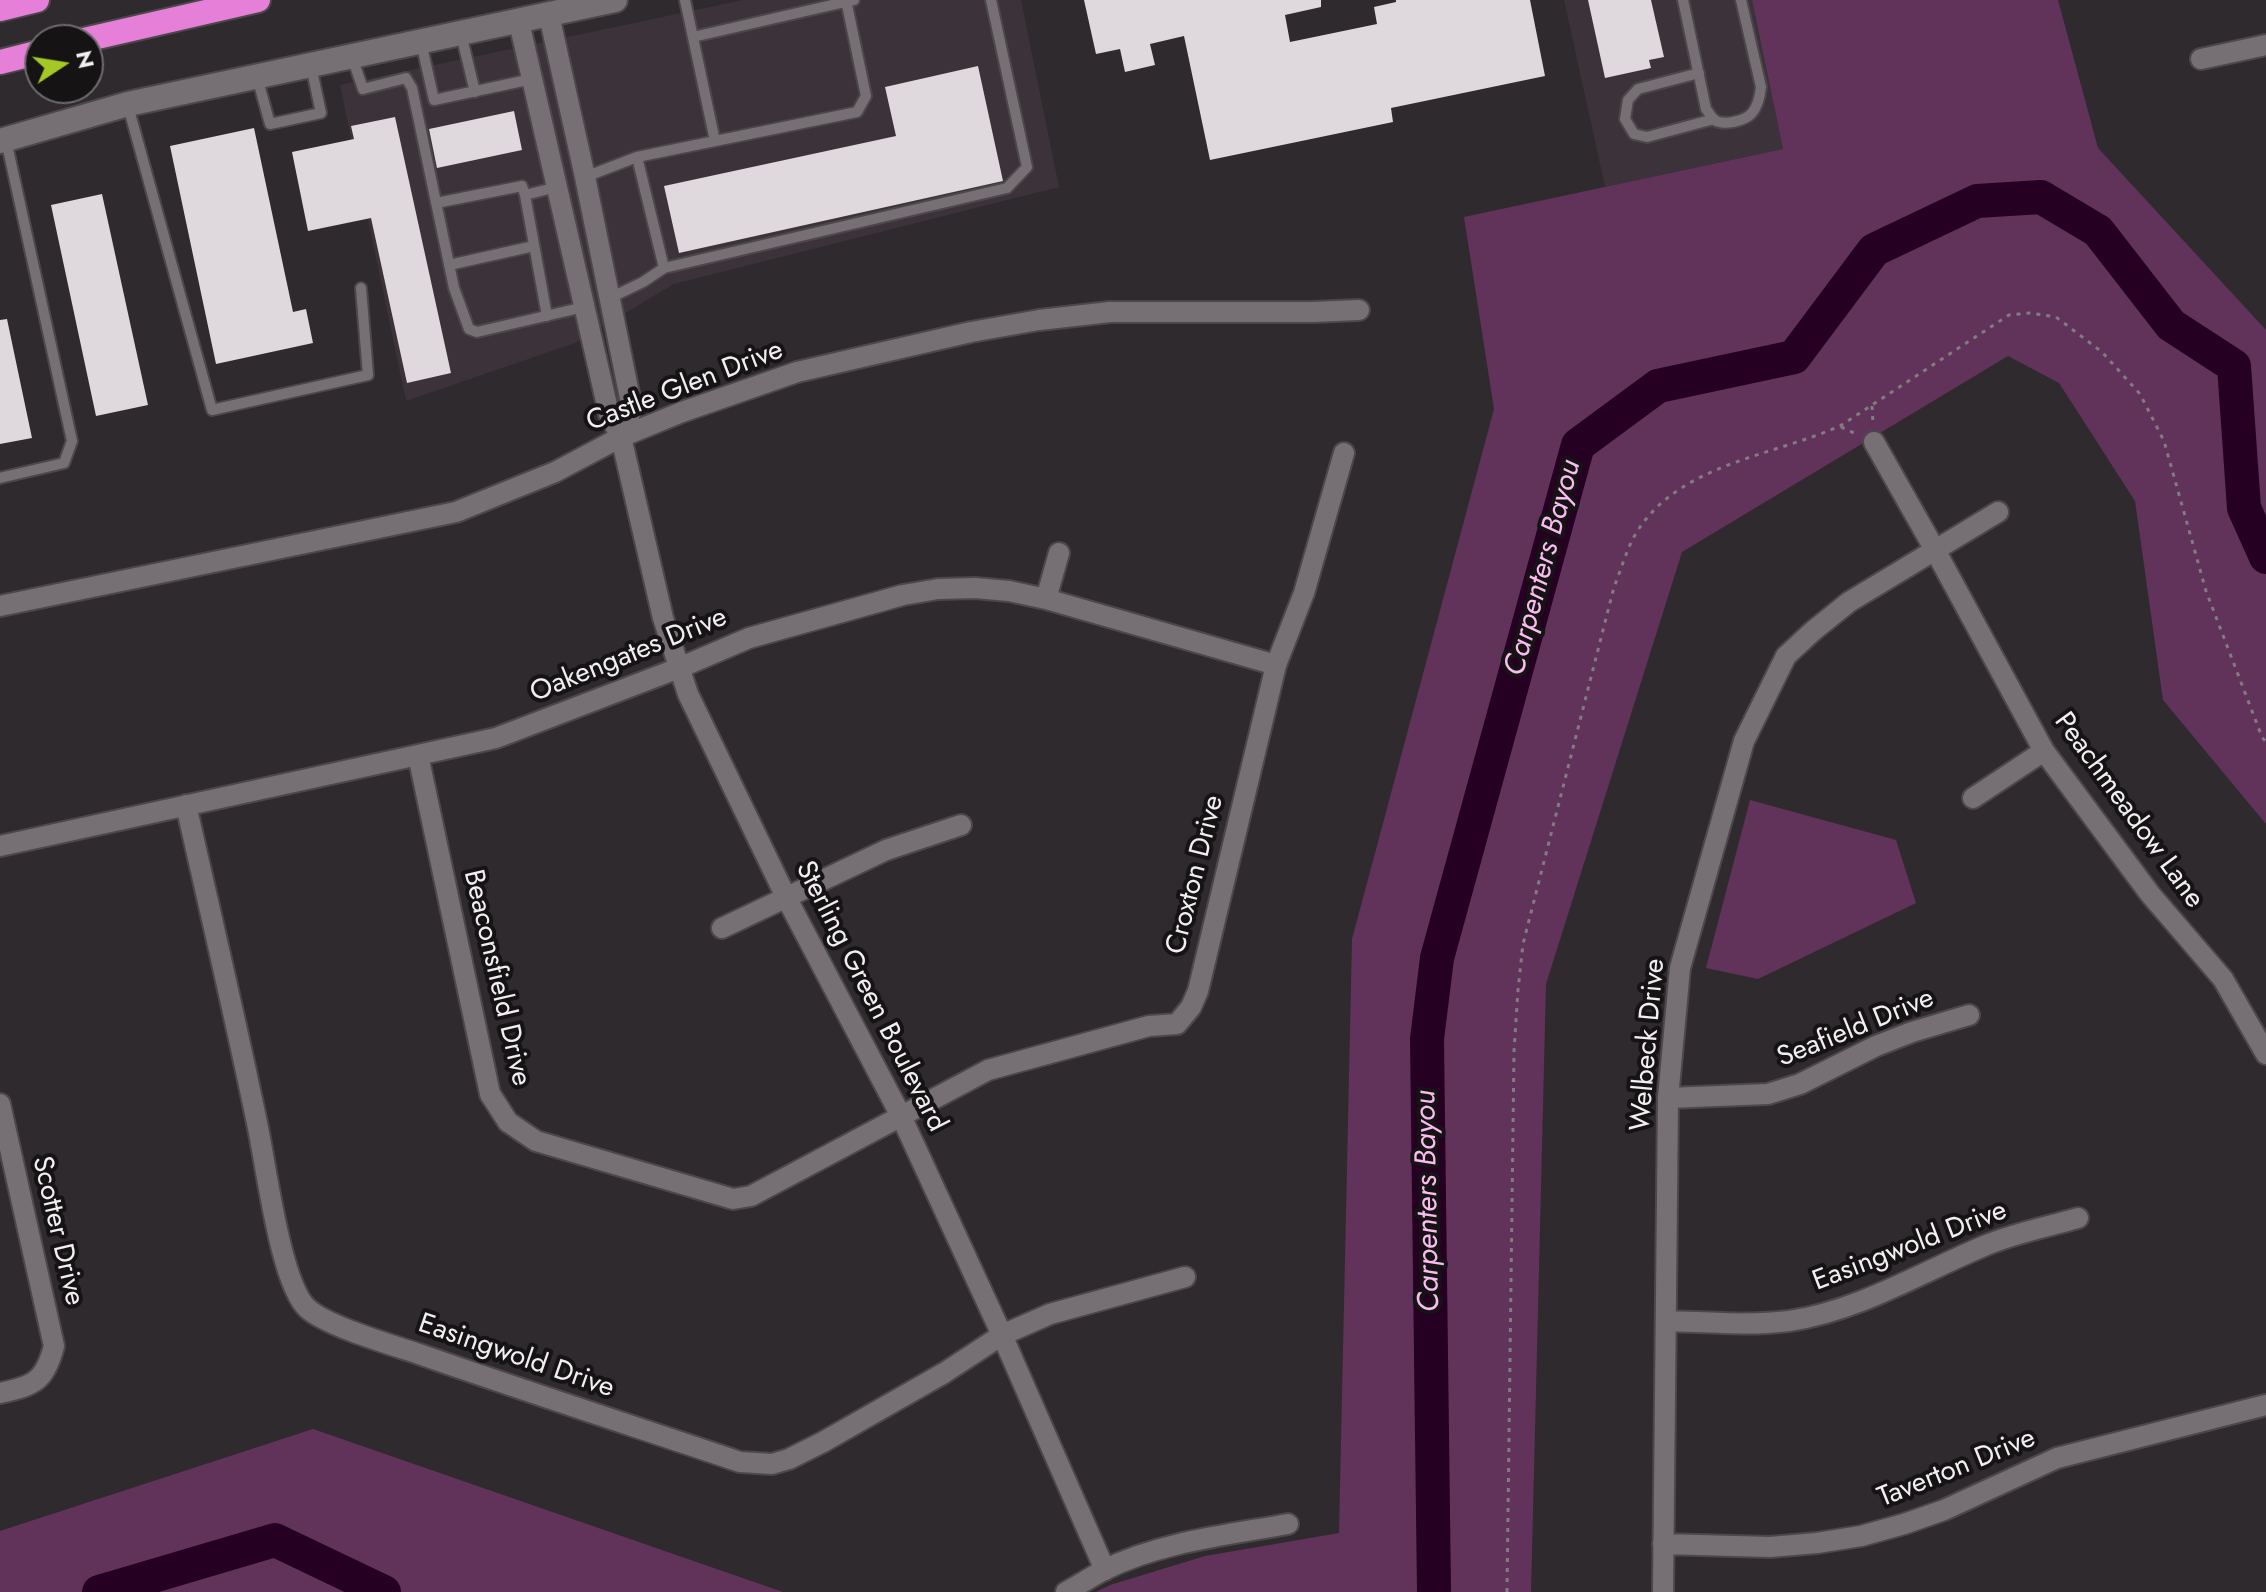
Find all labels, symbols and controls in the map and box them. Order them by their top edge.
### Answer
north arrow [24,24,104,104]
text: N [68,48,103,71]
street label: Castle Glen Drive [582,334,788,440]
water label: Carpenters Bayou [1498,456,1590,680]
street label: Oakengates Drive [526,601,732,711]
street label: Peachmeadow Lane [2046,707,2210,915]
street label: Croxton Drive [1160,792,1232,958]
street label: Sterling Green Boulevard [787,856,953,1138]
street label: Beaconsfield Drive [455,867,537,1089]
street label: Welbeck Drive [1625,957,1673,1133]
street label: Seafield Drive [1773,982,1939,1076]
water label: Carpenters Bayou [1409,1090,1449,1312]
street label: Scotter Drive [24,1153,90,1309]
street label: Easingwold Drive [1808,1195,2012,1299]
street label: Easingwold Drive [414,1308,618,1406]
street label: Taverton Drive [1873,1422,2041,1516]

